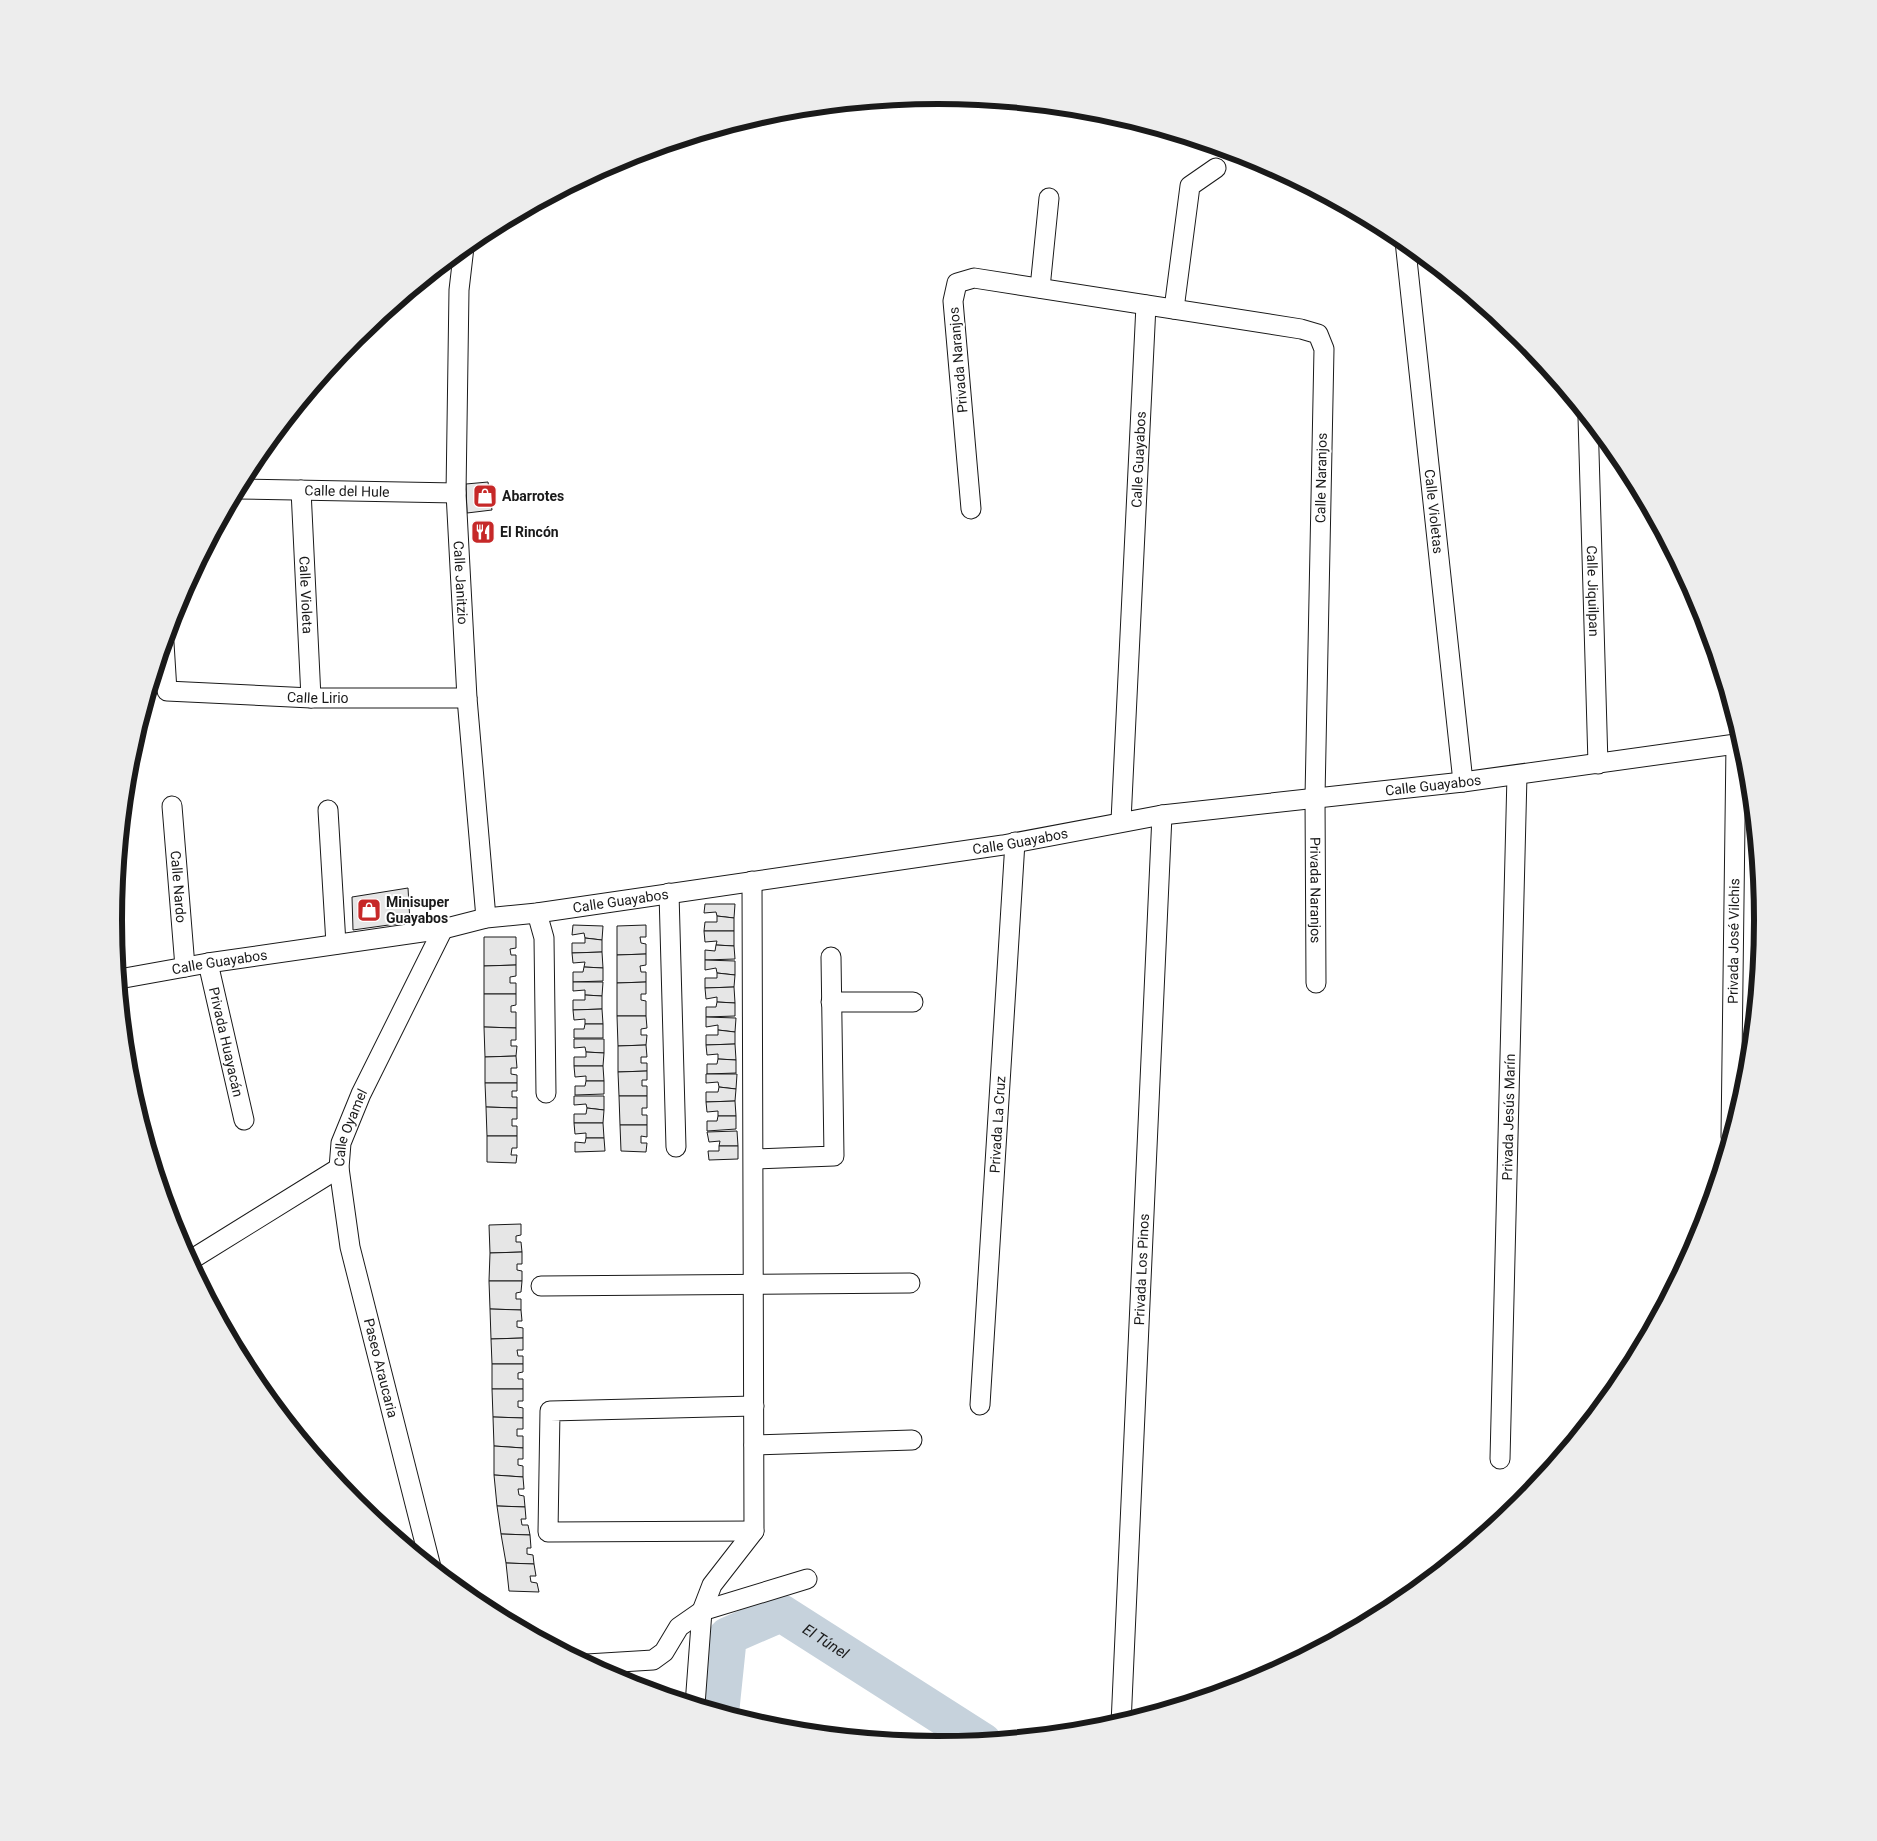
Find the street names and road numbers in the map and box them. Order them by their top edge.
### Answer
street label: Privada Naranjos [945,306,971,414]
street label: Calle Guayabos [1128,411,1149,508]
street label: Calle Naranjos [1312,433,1330,523]
street label: Calle Violetas [1422,468,1446,555]
street label: Calle del Hule [304,482,390,500]
street label: Calle Janitzio [451,540,471,625]
street label: Calle Jiquilpan [1584,545,1602,637]
street label: Calle Violeta [296,556,316,634]
street label: Calle Lirio [287,689,349,706]
street label: Calle Guayabos [1384,772,1482,798]
street label: Calle Guayabos [971,825,1069,857]
street label: Privada Naranjos [1307,837,1324,943]
street label: Calle Nardo [168,850,189,924]
street label: Privada José Vilchis [1725,878,1742,1004]
street label: Calle Guayabos [572,886,670,916]
street label: Calle Guayabos [170,947,268,977]
street label: Privada Huayacán [206,985,246,1099]
street label: Privada Jesús Marín [1499,1053,1518,1181]
street label: Privada La Cruz [986,1075,1008,1174]
street label: Calle Oyamel [331,1086,370,1167]
street label: Privada Los Pinos [1131,1213,1152,1326]
street label: Paseo Araucaria [361,1317,401,1419]

